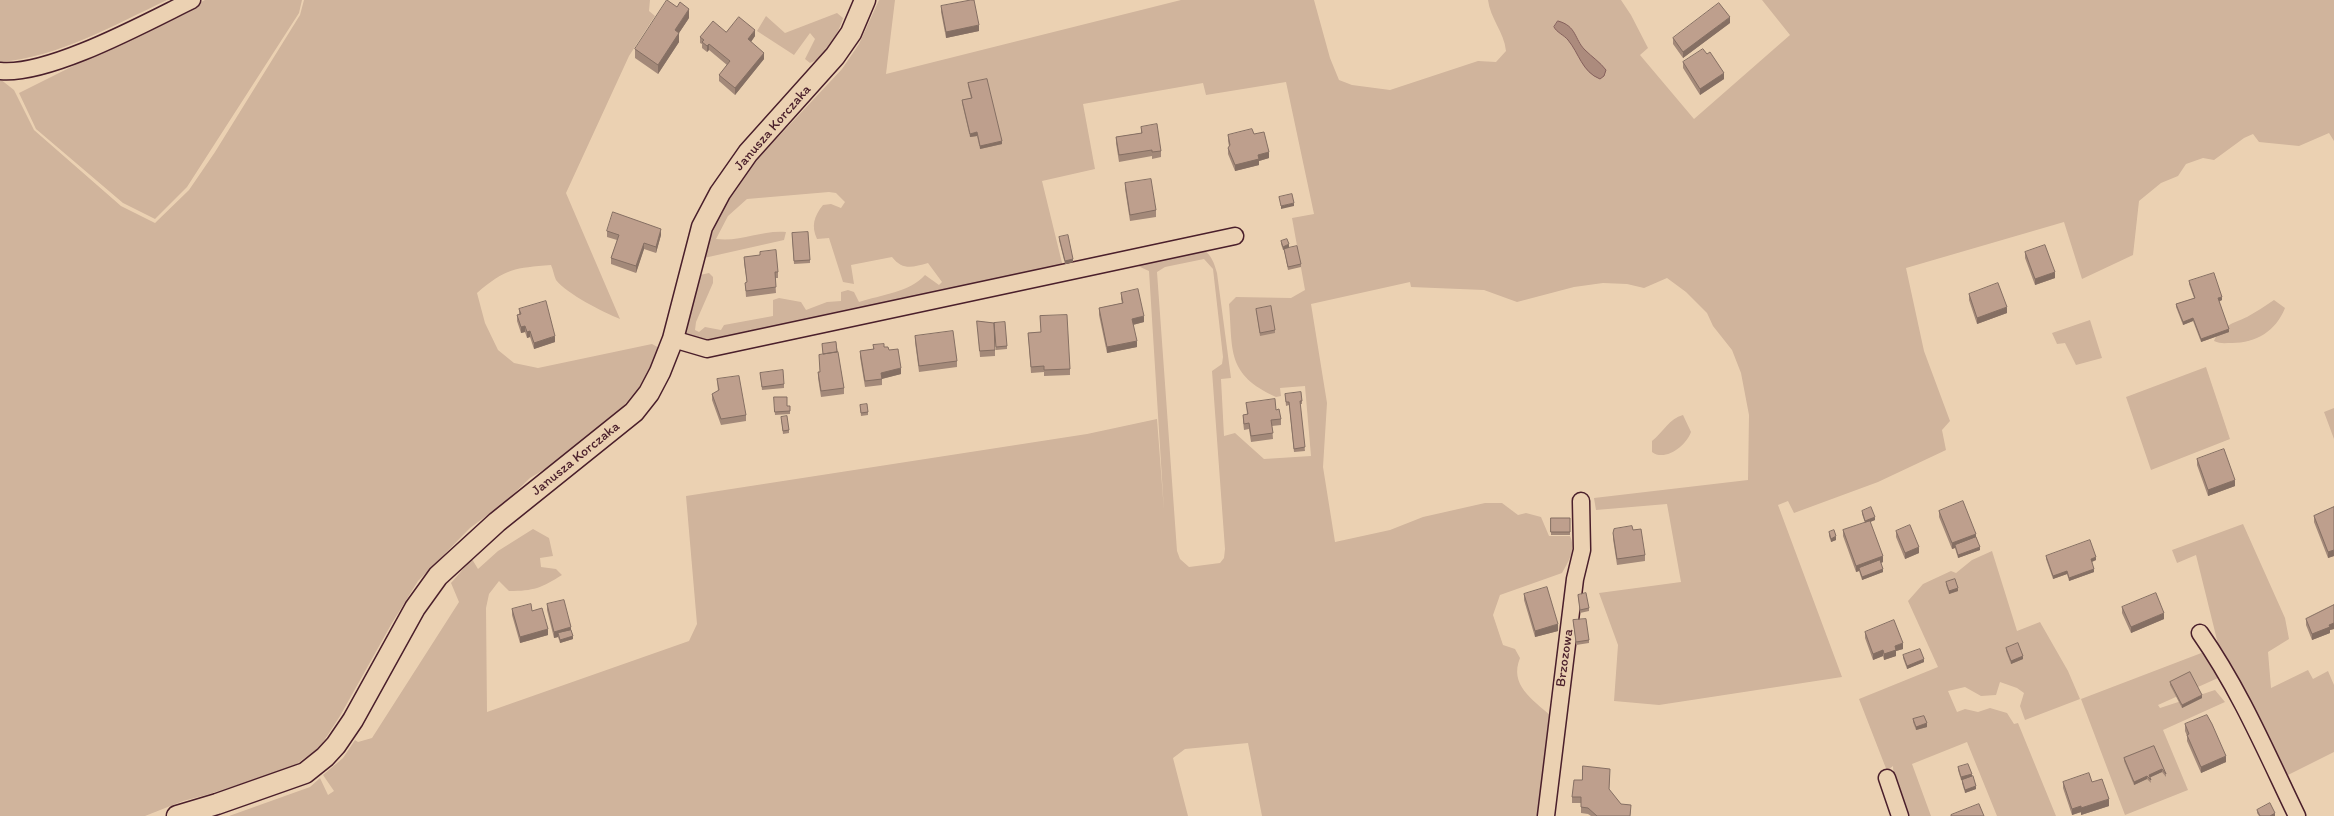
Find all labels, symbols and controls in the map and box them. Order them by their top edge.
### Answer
street label: Janusza Korczaka [731,82,815,174]
street label: Janusza Korczaka [529,418,623,500]
street label: Brzozowa [1553,628,1577,688]

